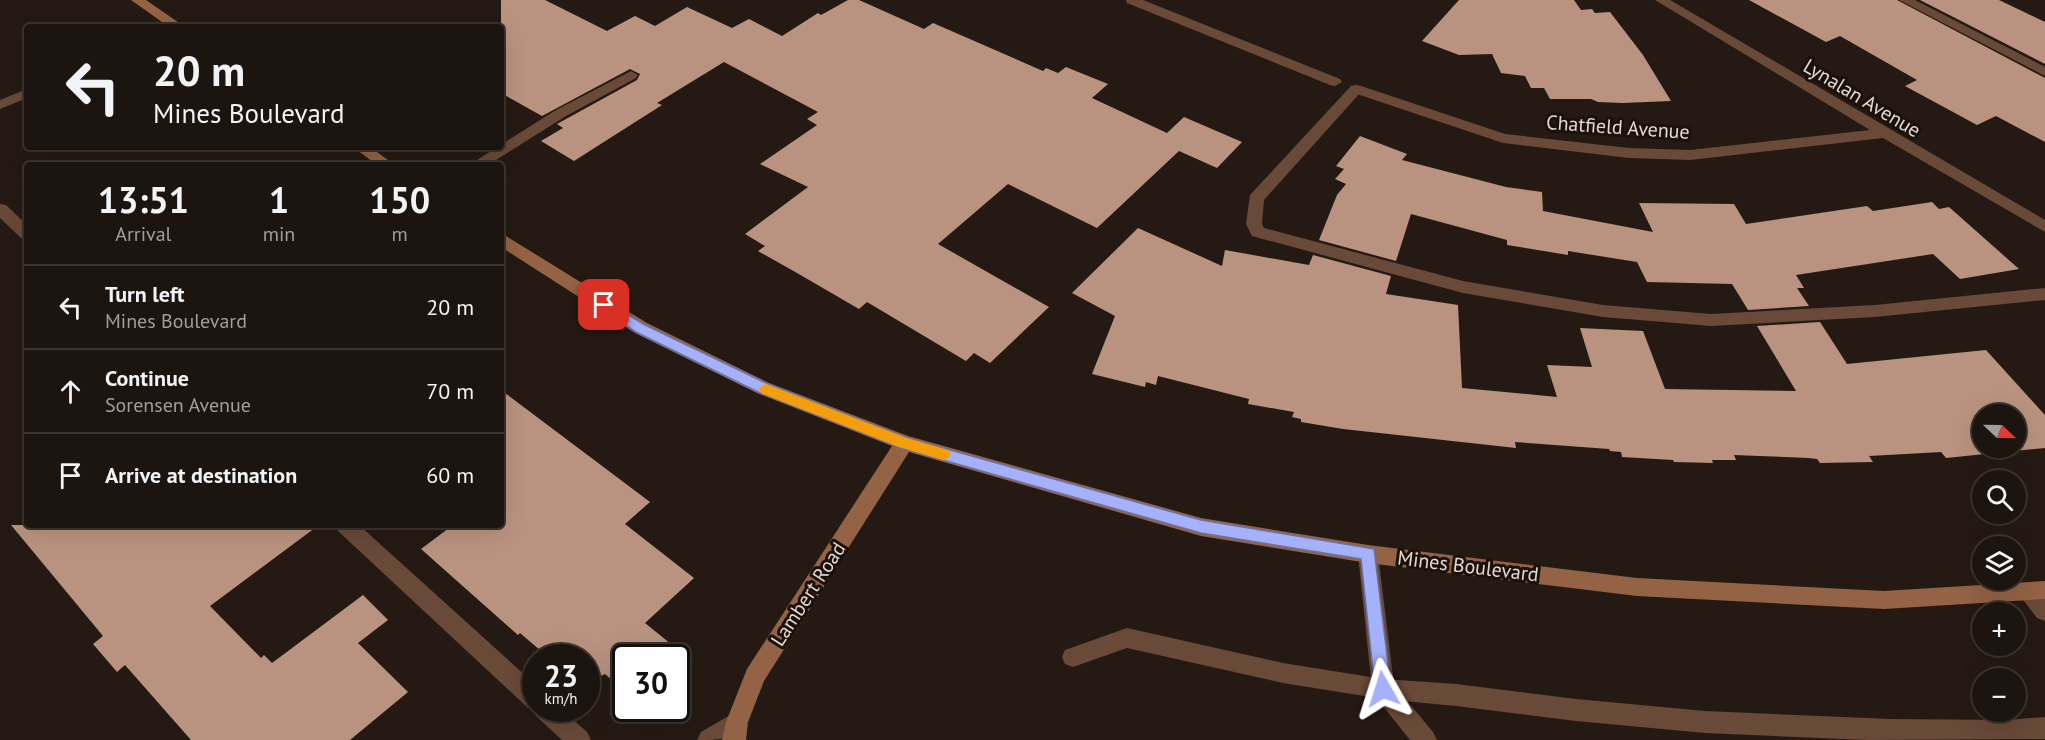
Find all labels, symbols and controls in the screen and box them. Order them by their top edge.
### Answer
text: 20 m [153,43,245,98]
icon: left [54,48,132,126]
street label: Lynalan Avenue [1799,53,1925,143]
text: Mines Boulevard [153,96,345,130]
street label: Chatfield Avenue [1545,109,1691,145]
text: 13:51 [98,176,189,223]
text: 1 [269,176,289,223]
text: 150 [369,176,430,223]
text: Arrival [115,221,171,247]
text: min [263,221,295,247]
text: m [392,221,408,247]
pin [578,279,629,330]
text: Turn left [105,280,185,308]
icon: arrive [587,288,620,321]
icon: left [54,291,87,324]
text: 20 m [426,293,474,321]
text: Mines Boulevard [105,308,247,334]
text: Continue [105,364,189,392]
icon: ahead [54,375,87,408]
text: 70 m [426,377,474,405]
text: Sorensen Avenue [105,392,251,418]
north arrow [1972,404,2026,458]
map controls [1972,404,2026,722]
icon: arrive [54,459,87,492]
text: Arrive at destination [105,461,297,489]
text: 60 m [426,461,474,489]
button: search [1972,470,2026,524]
button: layers [1972,536,2026,590]
street label: Lambert Road [765,537,851,651]
street label: Mines Boulevard [1396,544,1540,588]
button: + [1972,602,2026,656]
speed limit sign: 30 [612,644,690,722]
text: 23 [544,656,578,695]
position arrow [1351,657,1415,721]
button: − [1972,668,2026,722]
text: km/h [545,689,577,708]

